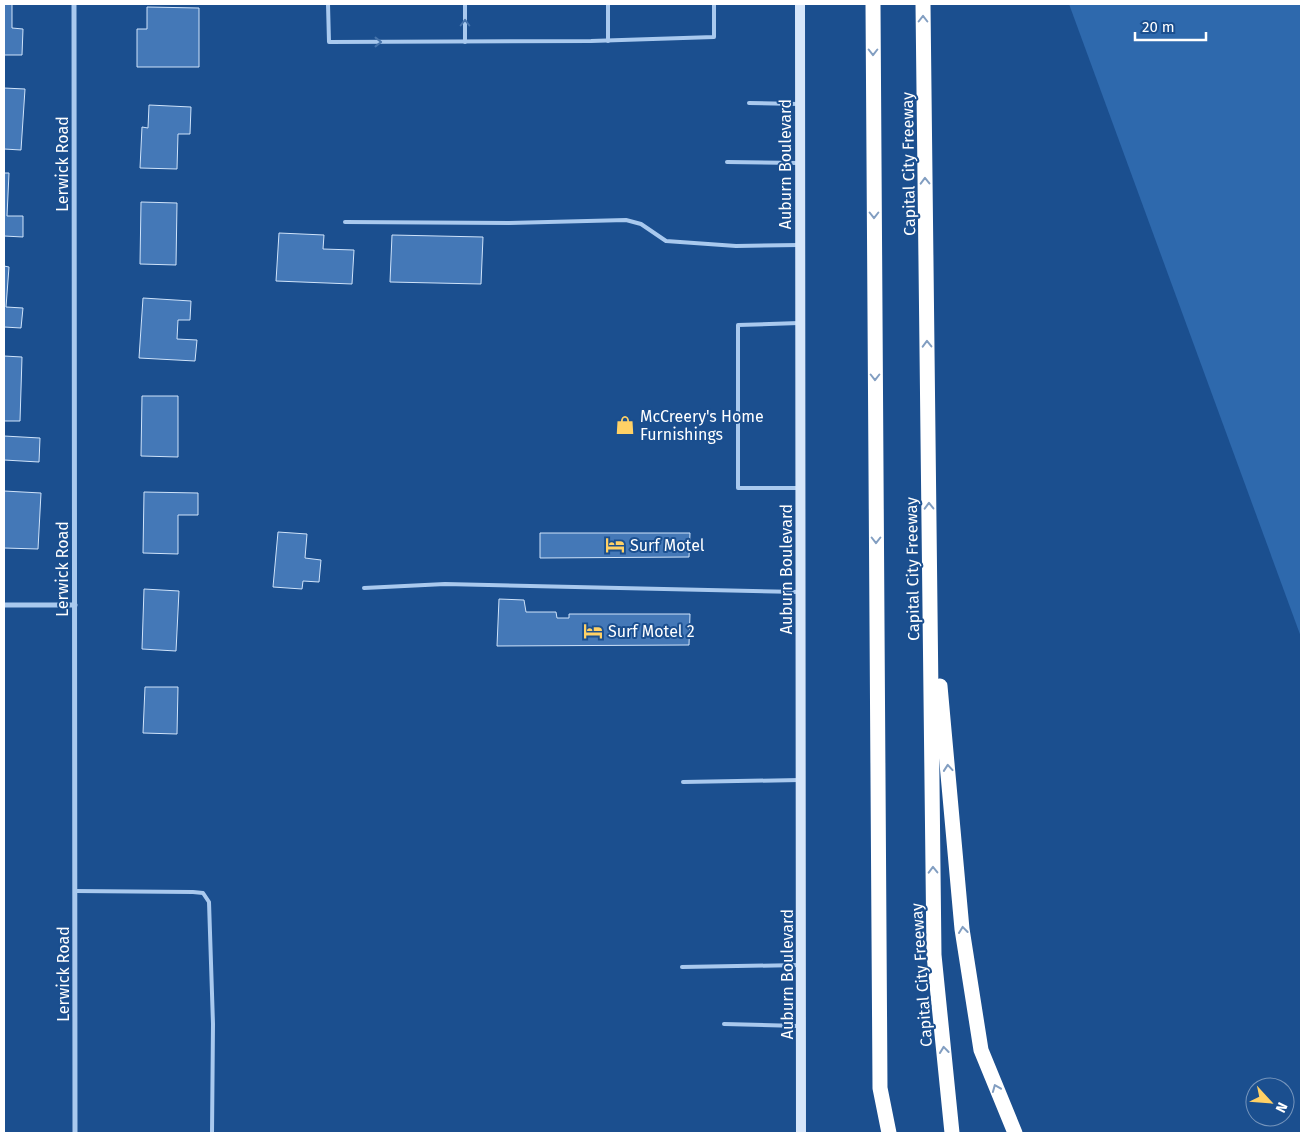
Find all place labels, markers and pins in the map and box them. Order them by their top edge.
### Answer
place label: McCreery's Home Furnishings [640,407,764,444]
shop icon: McCreery's Home Furnishings [614,414,636,436]
hotel icon: Surf Motel [604,534,626,556]
place label: Surf Motel [630,536,705,555]
hotel icon: Surf Motel 2 [582,620,604,642]
place label: Surf Motel 2 [608,622,695,641]

